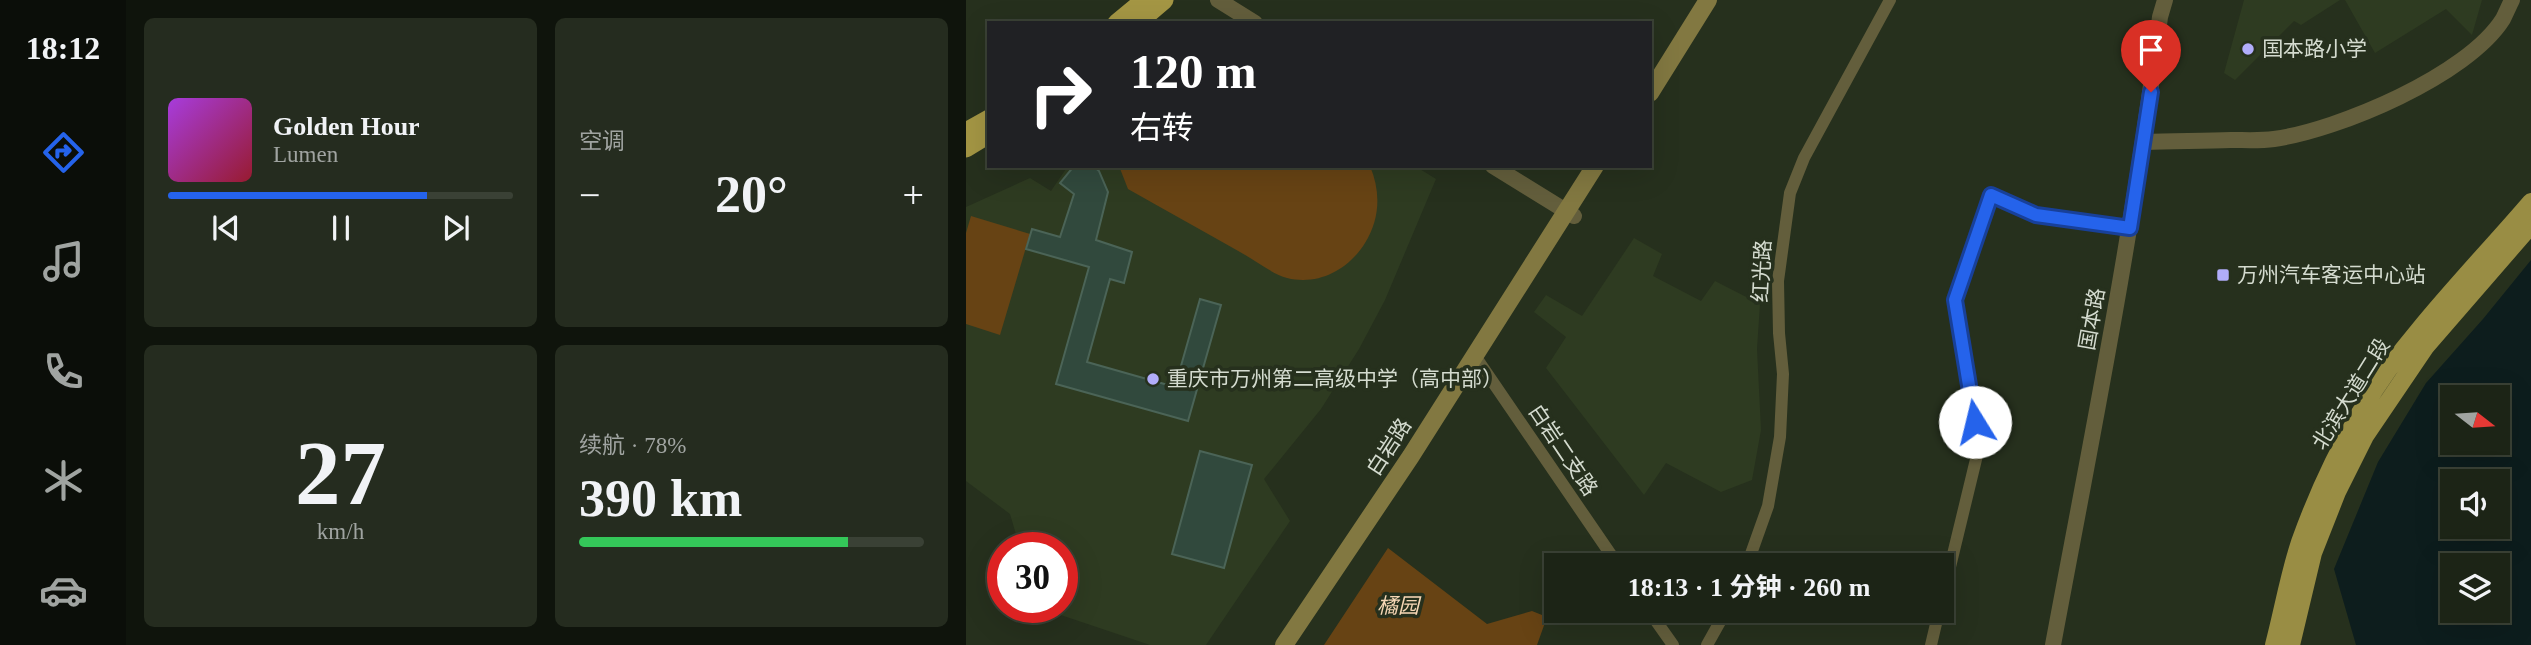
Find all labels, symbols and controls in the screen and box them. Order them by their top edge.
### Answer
pin [2121,20,2181,92]
text: 18:12 [26,30,100,66]
icon: arrive [2132,31,2170,69]
place label: 国本路小学 [2262,37,2367,61]
marker: 国本路小学 [2240,41,2256,57]
text: 120 m [1130,44,1257,99]
icon: right [1015,49,1106,140]
text: 右转 [1130,110,1194,146]
text: Golden Hour [273,112,420,141]
icon: directions [39,128,88,177]
text: 空调 [579,129,625,154]
text: Lumen [273,142,338,167]
text: 20° [715,166,788,223]
text: − [579,174,600,216]
text: + [903,174,924,216]
icon: previous [207,209,245,247]
icon: pause [322,209,360,247]
icon: next [437,209,475,247]
icon: music [39,237,88,286]
street label: 红光路 [1748,239,1776,303]
place label: 万州汽车客运中心站 [2237,263,2426,287]
marker: 万州汽车客运中心站 [2215,267,2231,283]
street label: 国本路 [2075,286,2109,352]
street label: 北滨大道二段 [2307,334,2395,454]
icon: phone [39,347,88,396]
place label: 重庆市万州第二高级中学（高中部） [1167,367,1503,391]
marker: 重庆市万州第二高级中学（高中部） [1145,371,1161,387]
position arrow [1938,385,2012,459]
north arrow [2440,385,2510,455]
map controls [2440,385,2510,623]
street label: 白岩二支路 [1524,400,1602,500]
street label: 白岩路 [1362,414,1416,480]
text: 27 [295,423,386,524]
text: 续航 · 78% [579,433,686,458]
icon: climate [39,456,88,505]
button: sound [2440,469,2510,539]
text: 390 km [579,470,742,527]
text: km/h [317,519,364,544]
speed limit sign: 30 [987,532,1078,623]
button: layers [2440,553,2510,623]
icon: car [39,566,88,615]
text: 18:13 · 1 分钟 · 260 m [1628,573,1870,602]
park label: 橘园 [1377,594,1422,618]

